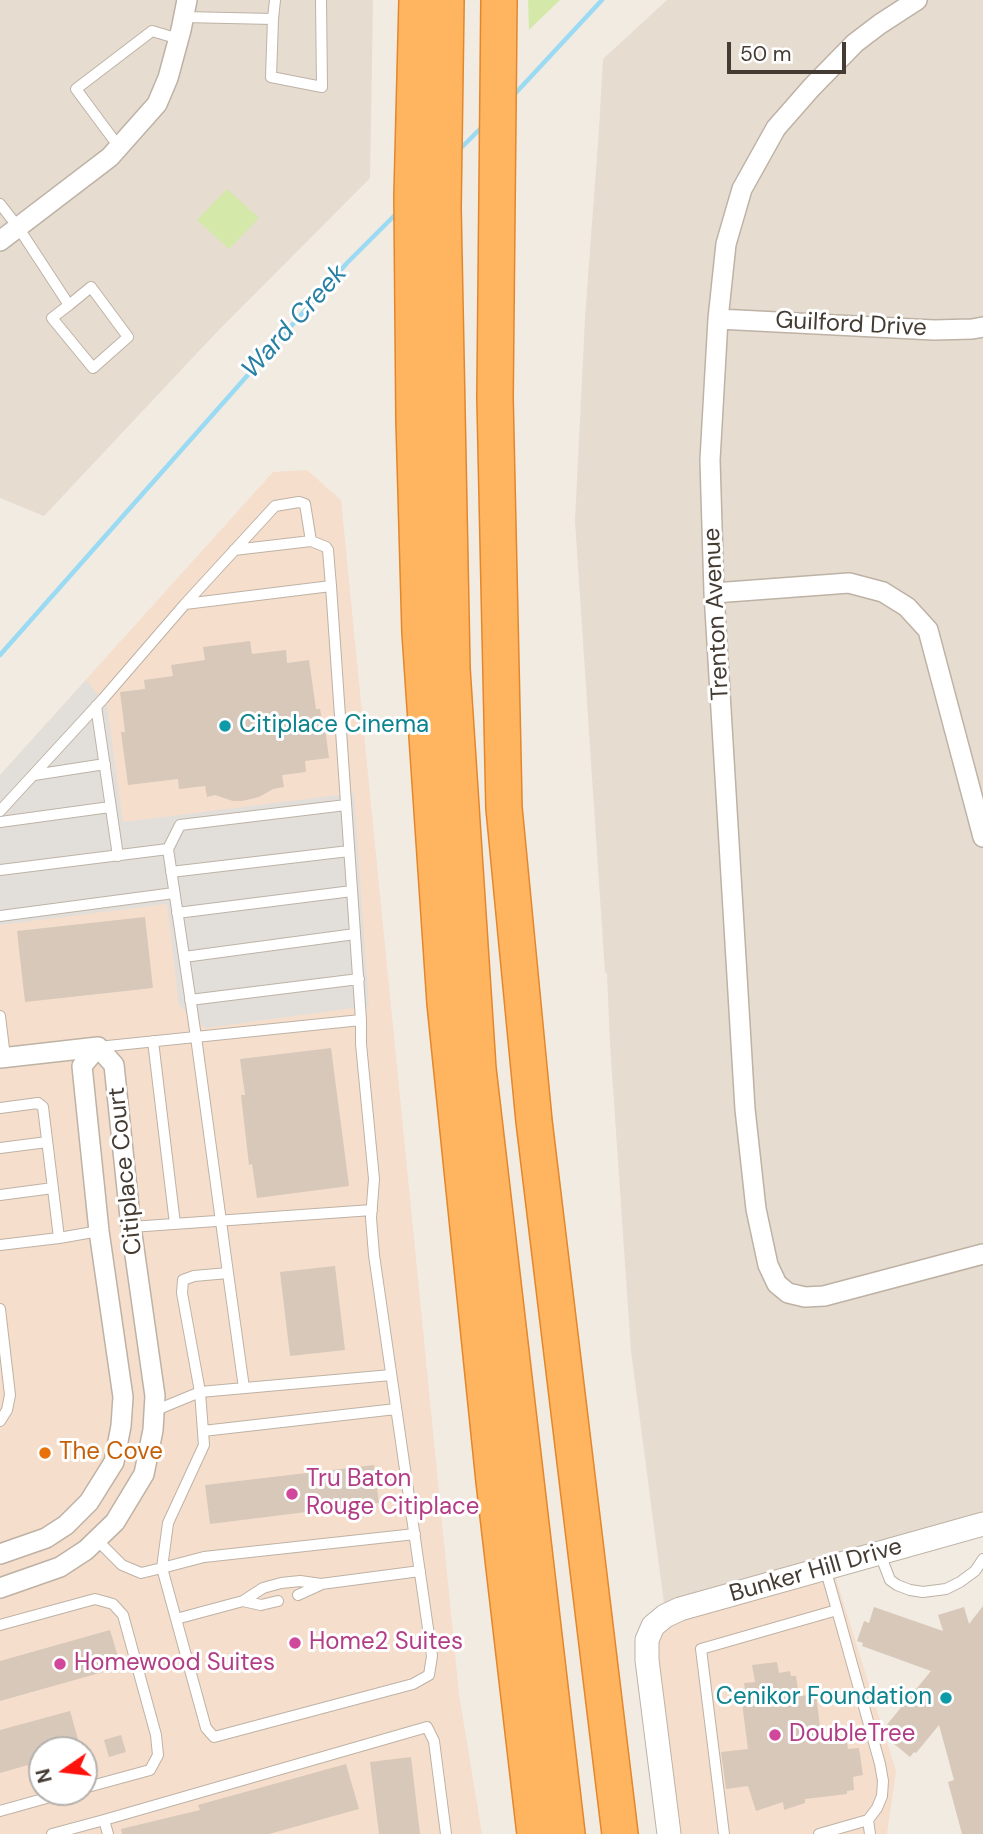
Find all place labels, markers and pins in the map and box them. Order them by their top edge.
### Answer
place label: Citiplace Cinema [239,712,429,740]
marker: Citiplace Cinema [217,718,233,734]
place label: The Cove [59,1439,163,1467]
marker: The Cove [37,1445,53,1461]
place label: Tru Baton Rouge Citiplace [306,1466,479,1522]
marker: Tru Baton Rouge Citiplace [284,1486,300,1502]
place label: Home2 Suites [309,1629,463,1657]
marker: Home2 Suites [287,1635,303,1651]
place label: Homewood Suites [74,1650,275,1678]
marker: Homewood Suites [52,1656,68,1672]
place label: Cenikor Foundation [716,1684,932,1712]
marker: Cenikor Foundation [938,1690,954,1706]
place label: DoubleTree [789,1721,915,1749]
marker: DoubleTree [767,1727,783,1743]

